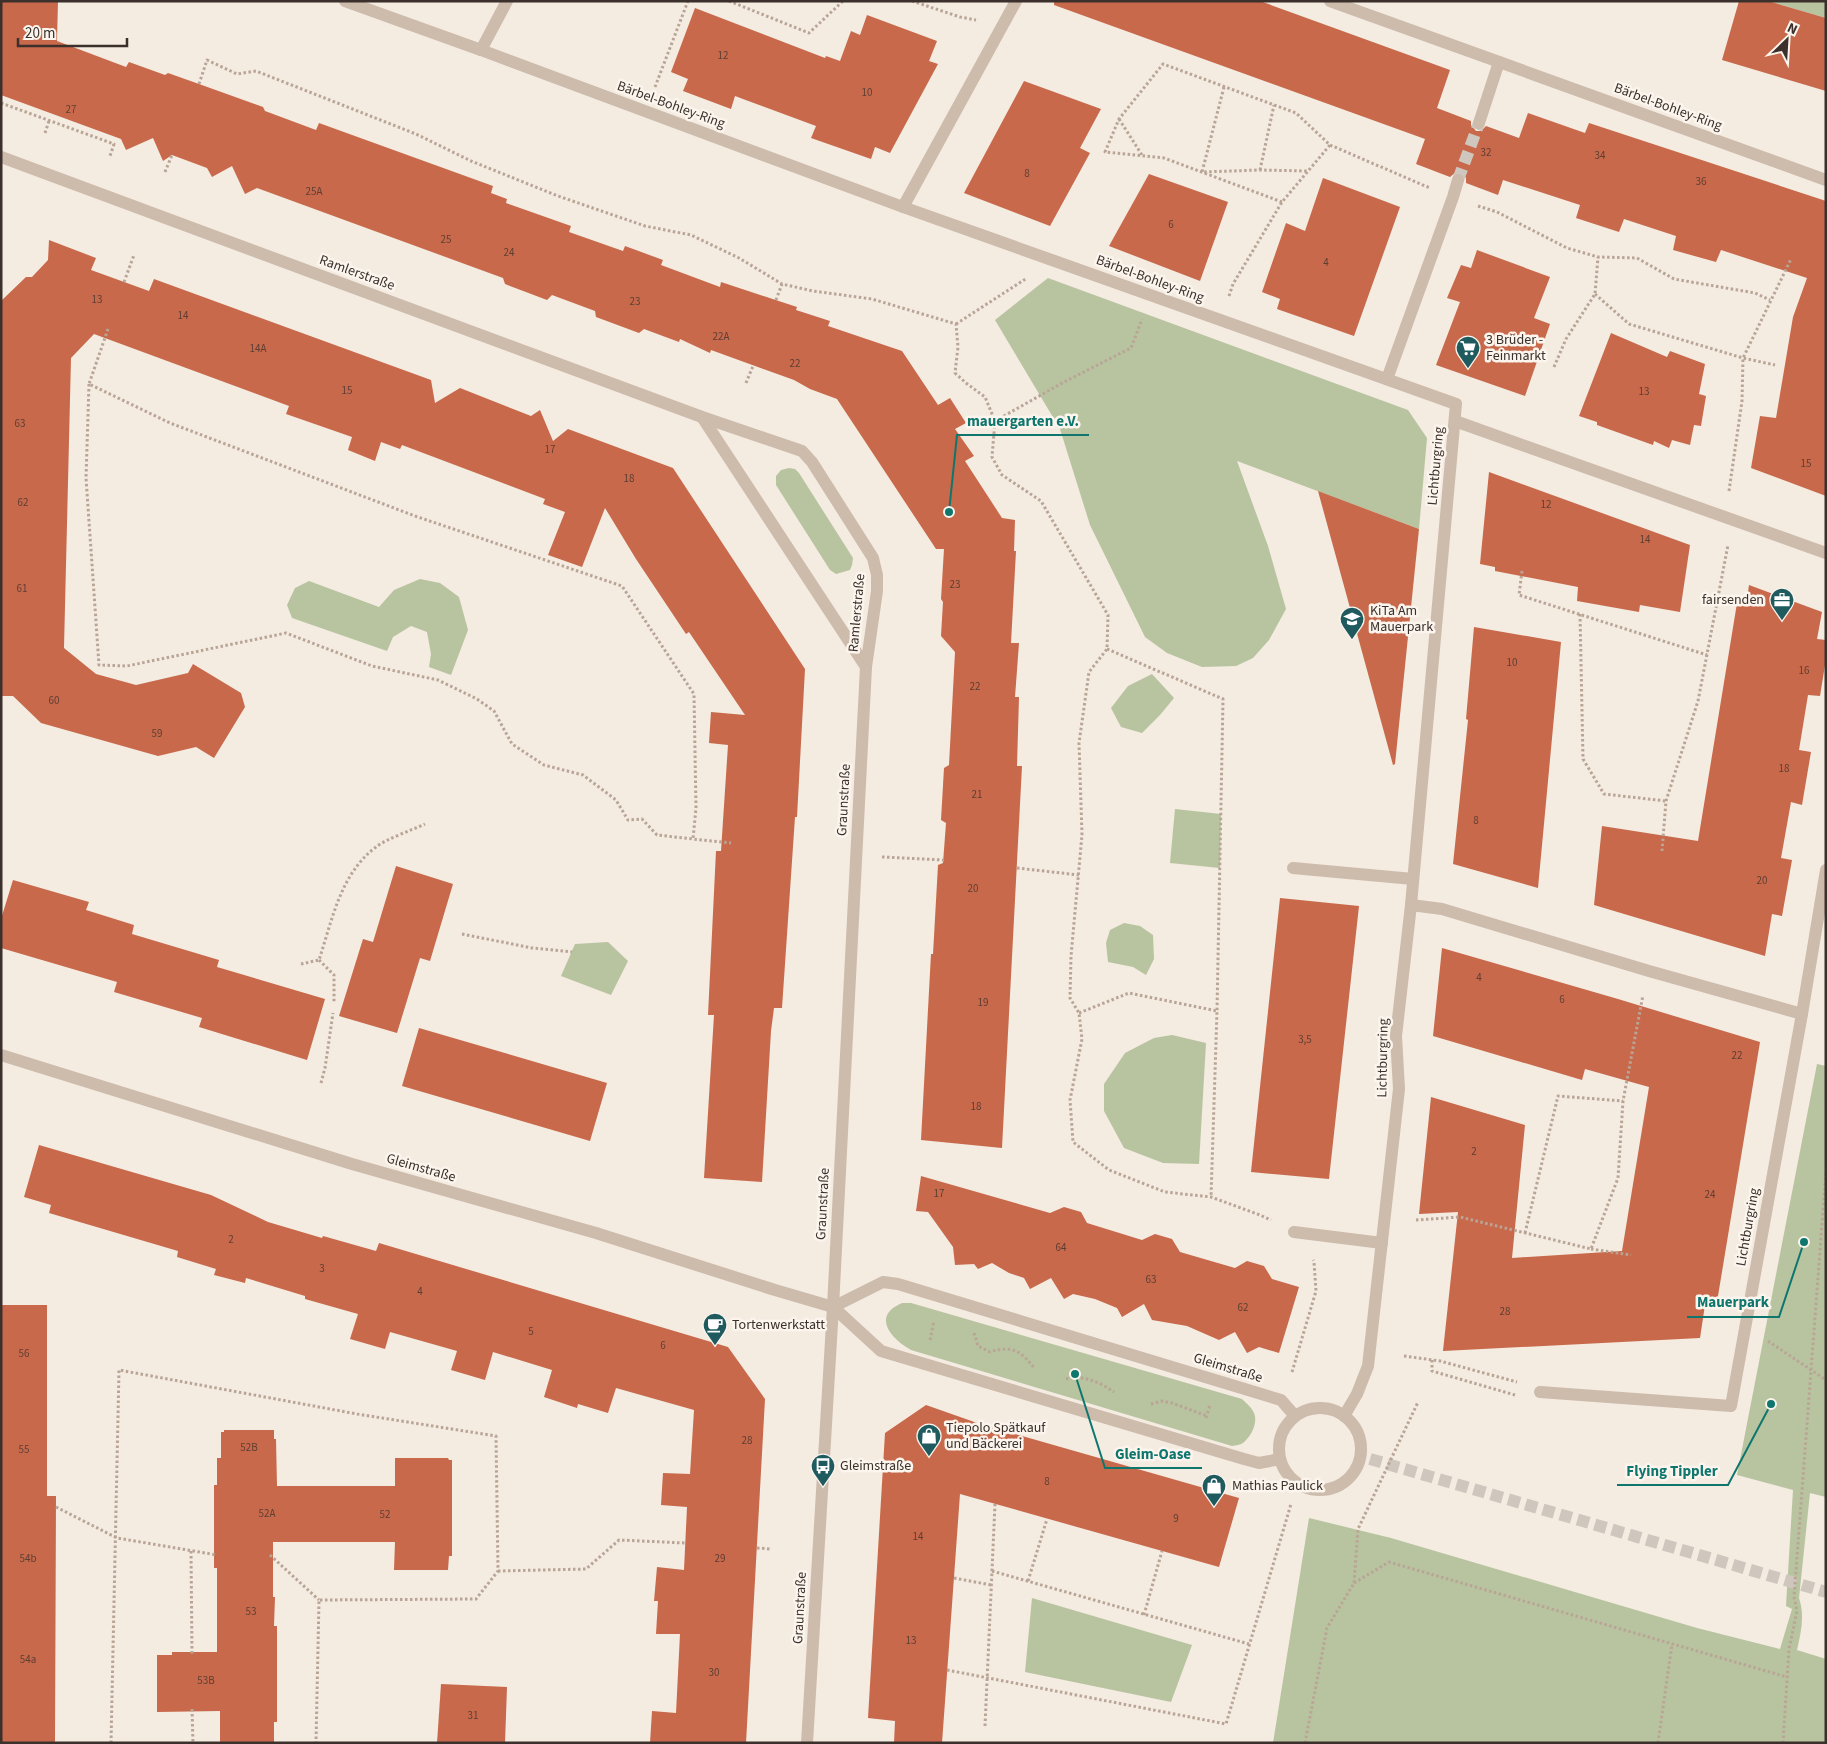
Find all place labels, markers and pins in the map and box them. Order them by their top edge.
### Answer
place label: 3 Brüder - Feinmarkt [1486,330,1546,366]
supermarket icon: 3 Brüder - Feinmarkt [1455,335,1481,369]
callout: mauergarten e.V. [957,405,1089,435]
office icon: fairsenden [1769,587,1795,621]
place label: fairsenden [1702,590,1764,610]
place label: KiTa Am Mauerpark [1370,601,1433,637]
school or university icon: KiTa Am Mauerpark [1339,606,1365,640]
callout: Mauerpark [1687,1287,1779,1317]
cafe icon: Tortenwerkstatt [702,1312,728,1346]
place label: Tortenwerkstatt [732,1315,825,1335]
place label: Tiepolo Spätkauf und Bäckerei [946,1418,1046,1454]
shop icon: Tiepolo Spätkauf und Bäckerei [916,1423,942,1457]
callout: Gleim-Oase [1105,1438,1202,1468]
bus stop icon: Gleimstraße [810,1453,836,1487]
callout: Flying Tippler [1617,1455,1728,1485]
place label: Gleimstraße [840,1456,911,1476]
shop icon: Mathias Paulick [1201,1473,1227,1507]
place label: Mathias Paulick [1232,1476,1323,1496]

